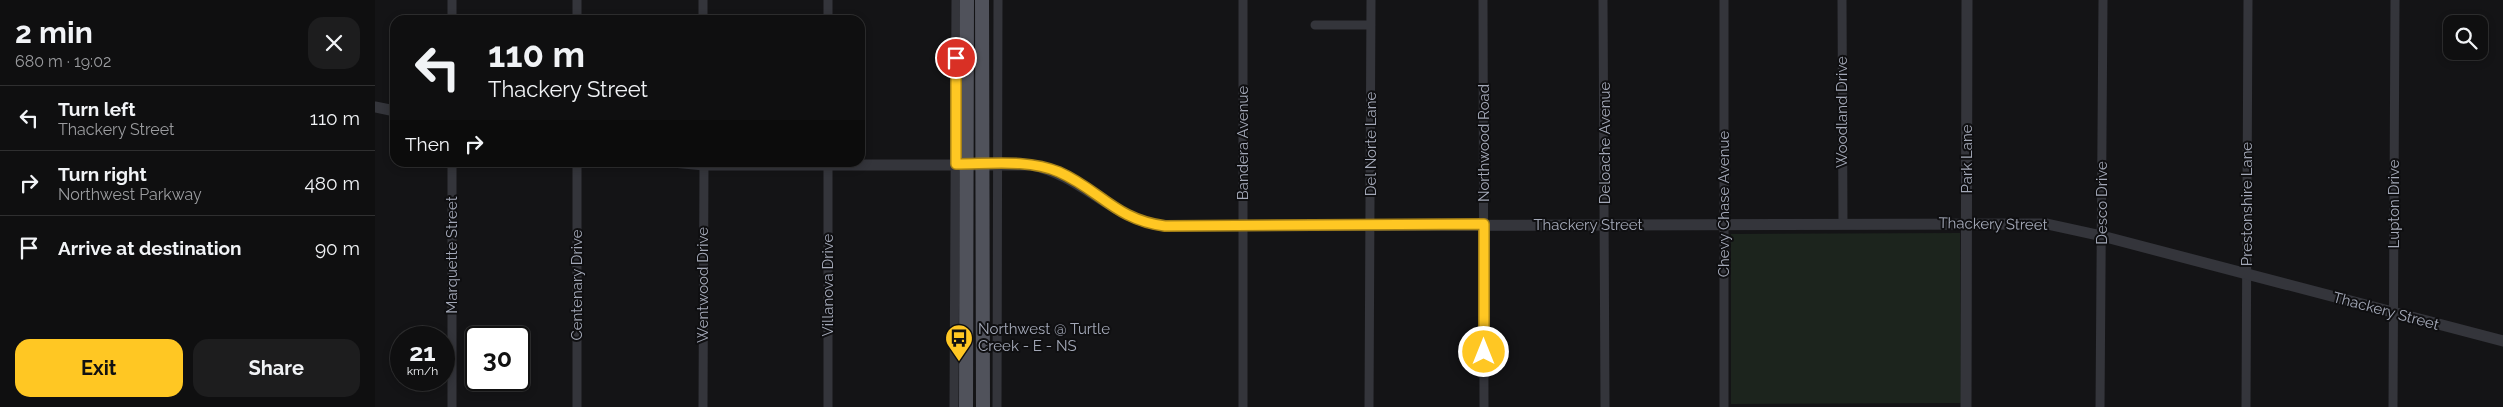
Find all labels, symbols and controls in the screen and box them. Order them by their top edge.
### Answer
text: 2 min [15,15,93,50]
map controls [2443,15,2488,60]
button: search [2443,15,2488,60]
button: close [308,17,360,69]
text: 110 m [488,34,585,75]
icon: left [405,35,470,100]
pin [935,37,977,79]
icon: arrive [942,44,970,72]
text: 680 m · 19:02 [15,52,111,71]
street label: Woodland Drive [1833,56,1851,168]
text: Thackery Street [488,76,648,102]
street label: Deloache Avenue [1596,82,1614,204]
street label: Northwood Road [1475,84,1493,202]
street label: Bandera Avenue [1234,86,1252,200]
street label: Del Norte Lane [1362,91,1380,196]
text: Turn left [58,98,135,120]
icon: left [15,104,43,132]
text: 110 m [310,107,360,129]
text: Thackery Street [58,120,174,139]
street label: Park Lane [1958,124,1976,193]
icon: right [460,130,488,158]
street label: Chevy Chase Avenue [1715,131,1733,277]
text: Then [405,133,450,155]
street label: Prestonshire Lane [2238,142,2256,266]
street label: Lupton Drive [2385,159,2403,248]
street label: Desco Drive [2093,161,2111,245]
text: Turn right [58,163,147,185]
icon: right [15,169,43,197]
text: 480 m [304,172,360,194]
text: Northwest Parkway [58,185,202,204]
street label: Marquette Street [443,196,461,314]
street label: Thackery Street [1938,214,2048,234]
street label: Thackery Street [1533,216,1643,234]
street label: Wentwood Drive [694,227,712,343]
street label: Centenary Drive [568,229,586,341]
street label: Villanova Drive [819,233,837,336]
icon: arrive [15,234,43,262]
text: Arrive at destination [58,237,242,259]
text: 90 m [315,237,360,259]
street label: Thackery Street [2331,288,2441,334]
place label: Northwest @ Turtle Creek - E - NS [978,320,1110,355]
bus stop icon: Northwest @ Turtle Creek - E - NS [944,323,974,362]
position arrow [1457,325,1509,377]
speed limit sign: 30 [465,326,530,391]
text: 21 [409,337,436,367]
button: Exit [15,339,183,397]
button: Share [193,339,360,397]
text: km/h [407,364,438,378]

